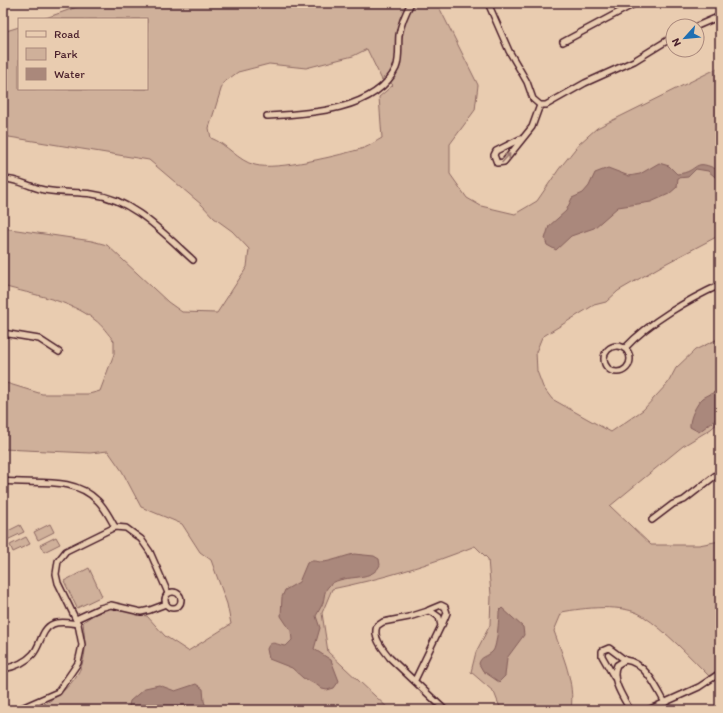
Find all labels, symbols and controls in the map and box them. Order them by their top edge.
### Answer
legend [18,18,148,90]
north arrow [665,18,705,58]
text: Road [54,27,80,41]
text: N [669,36,684,49]
text: Park [54,47,78,61]
text: Water [54,67,85,81]
one-way arrow [501,153,511,163]

